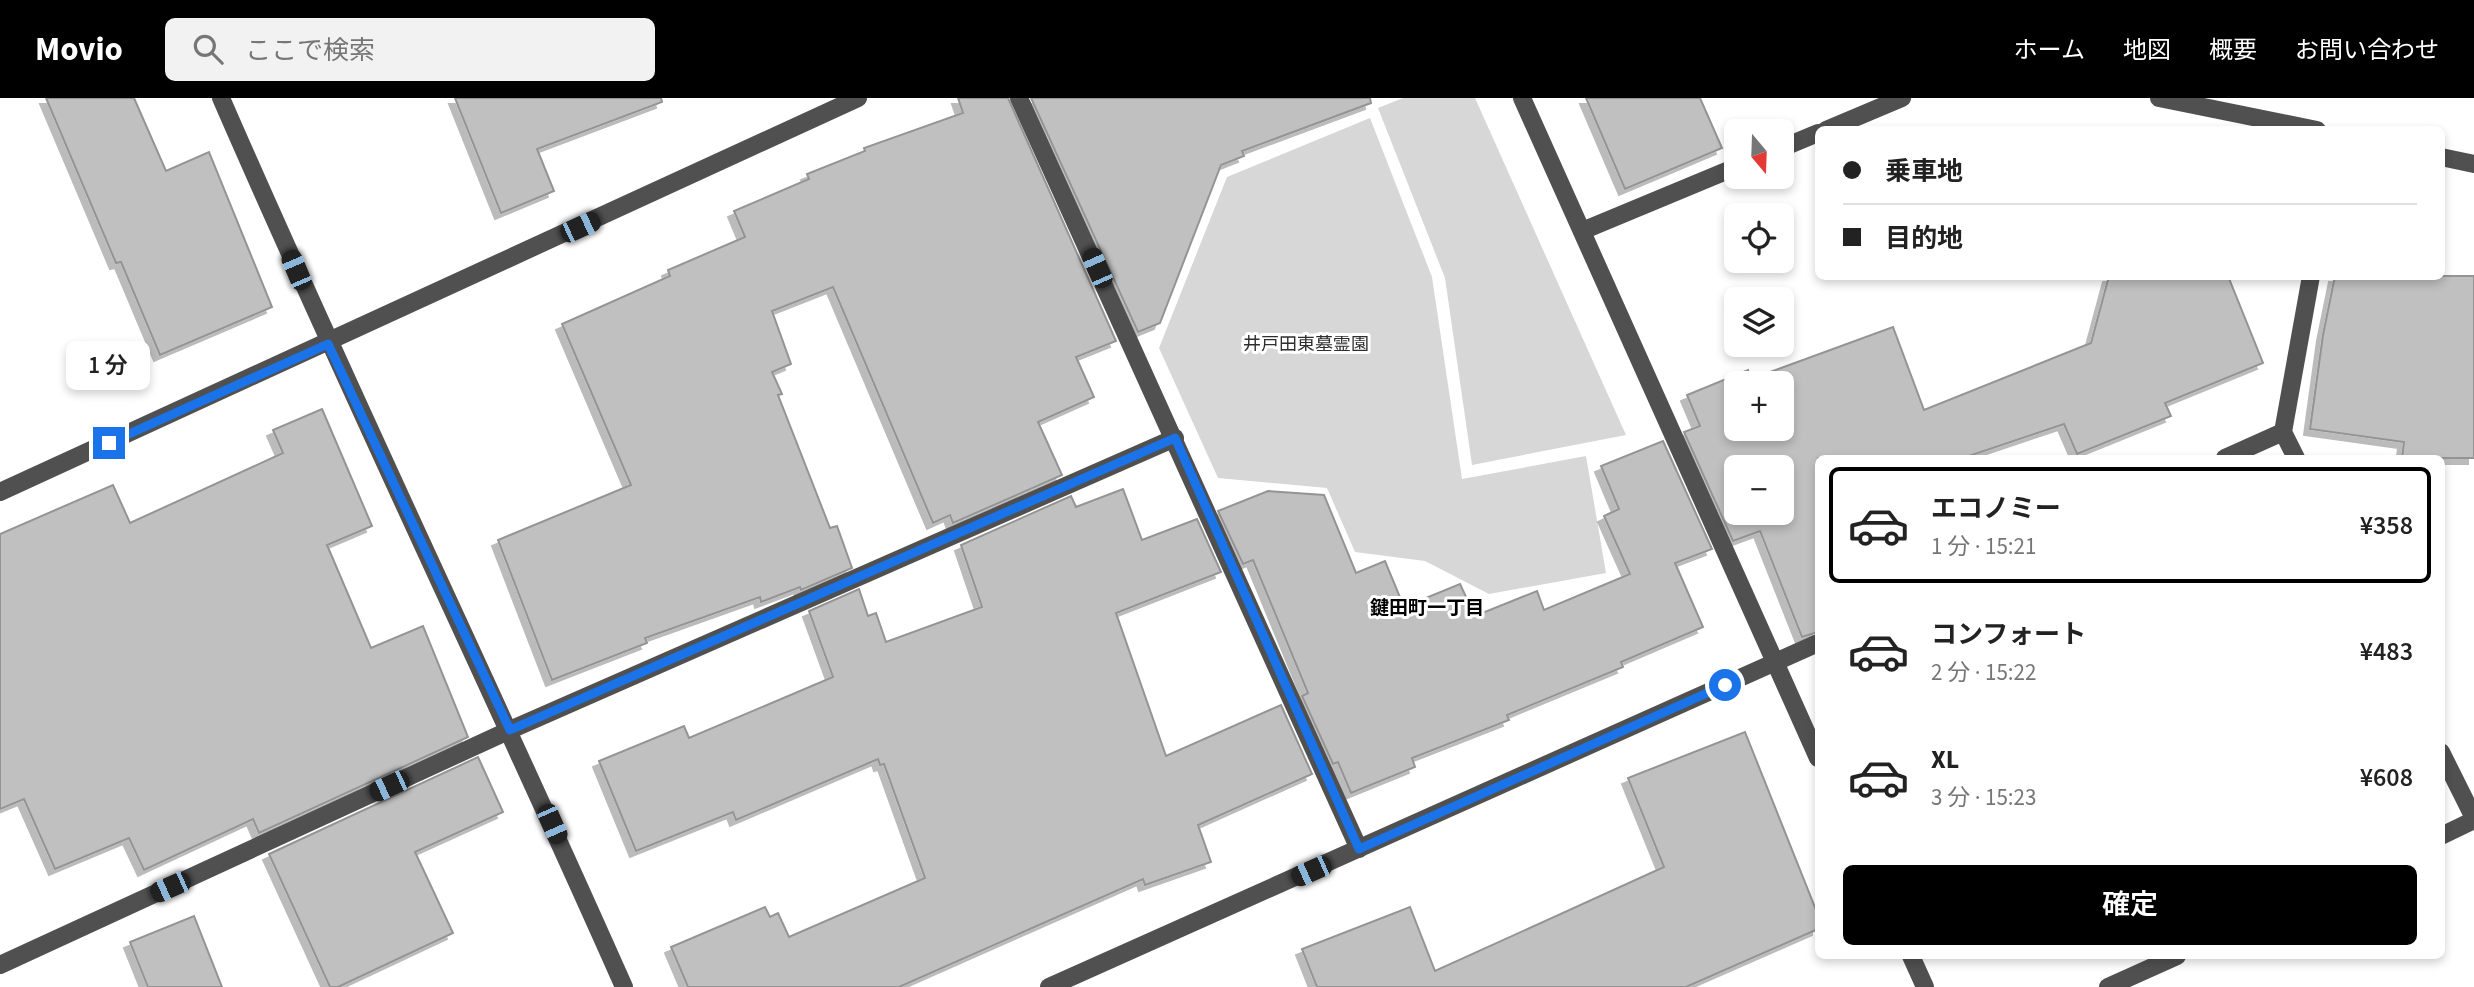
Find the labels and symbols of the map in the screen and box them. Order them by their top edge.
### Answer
north arrow [1724,119,1794,189]
car [557,209,604,245]
car [1079,245,1116,291]
car [279,247,314,293]
park label: 井戸田東墓霊園 [1243,332,1369,357]
callout: 1 分 [67,342,151,390]
route end [93,427,125,459]
district label: 鍵田町一丁目 [1370,595,1484,622]
route start [1709,669,1741,701]
car [366,768,413,804]
car [534,801,571,847]
car [1288,853,1335,889]
car [147,869,194,905]

